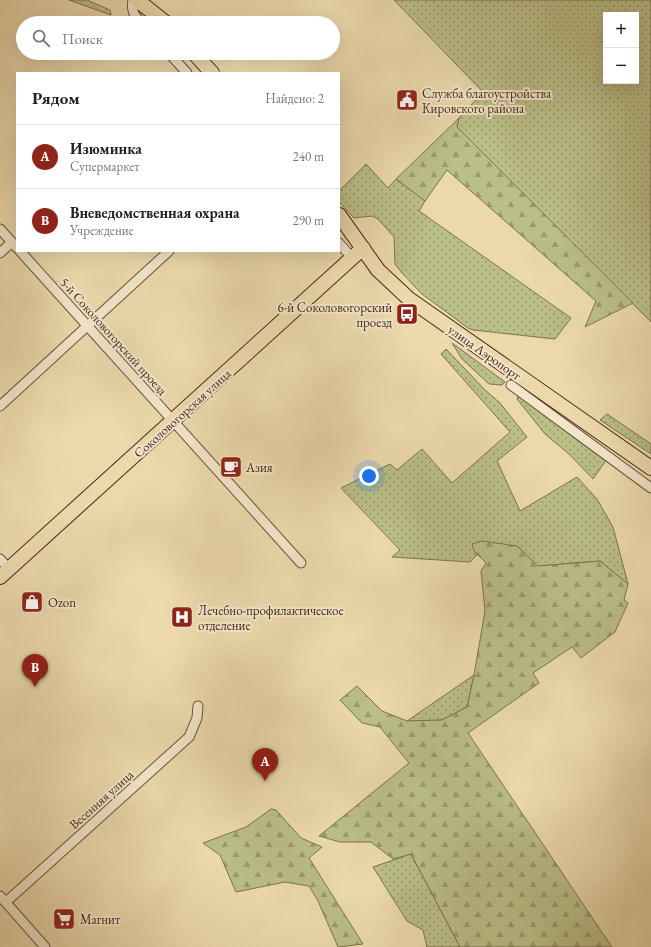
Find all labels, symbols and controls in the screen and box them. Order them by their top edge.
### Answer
map controls [603,12,639,84]
button: + [603,12,639,48]
search box [16,16,340,60]
icon: search [30,27,52,49]
text: Поиск [62,29,103,48]
button: − [603,48,639,84]
place label: Служба благоустройства Кировского района [422,85,552,117]
text: Рядом [32,87,80,109]
public building icon: Служба благоустройства Кировского района [394,87,420,113]
text: Найдено: 2 [265,90,324,107]
text: Изюминка [70,139,142,158]
text: A [40,148,50,165]
text: 240 m [293,148,324,165]
text: Супермаркет [70,158,140,175]
text: Вневедомственная охрана [70,203,240,222]
text: B [41,212,49,229]
text: 290 m [293,212,324,229]
text: Учреждение [70,222,134,239]
street label: 5-й Соколовогорский проезд [56,274,171,399]
place label: 6-й Соколовогорский проезд [278,299,392,331]
bus stop icon: 6-й Соколовогорский проезд [394,301,420,327]
street label: улица Аэропорт [445,321,525,384]
street label: Соколовогорская улица [130,365,235,462]
cafe icon: Азия [218,454,244,480]
place label: Азия [245,459,273,476]
your location [359,466,379,486]
shop icon: Ozon [19,589,45,615]
place label: Ozon [48,594,76,611]
place label: Лечебно-профилактическое отделение [198,602,343,634]
hospital icon: Лечебно-профилактическое отделение [169,604,195,630]
pin: B [22,654,48,687]
pin: A [252,748,278,781]
street label: Весенняя улица [66,765,138,833]
supermarket icon: Магнит [51,906,77,932]
place label: Магнит [80,911,121,928]

